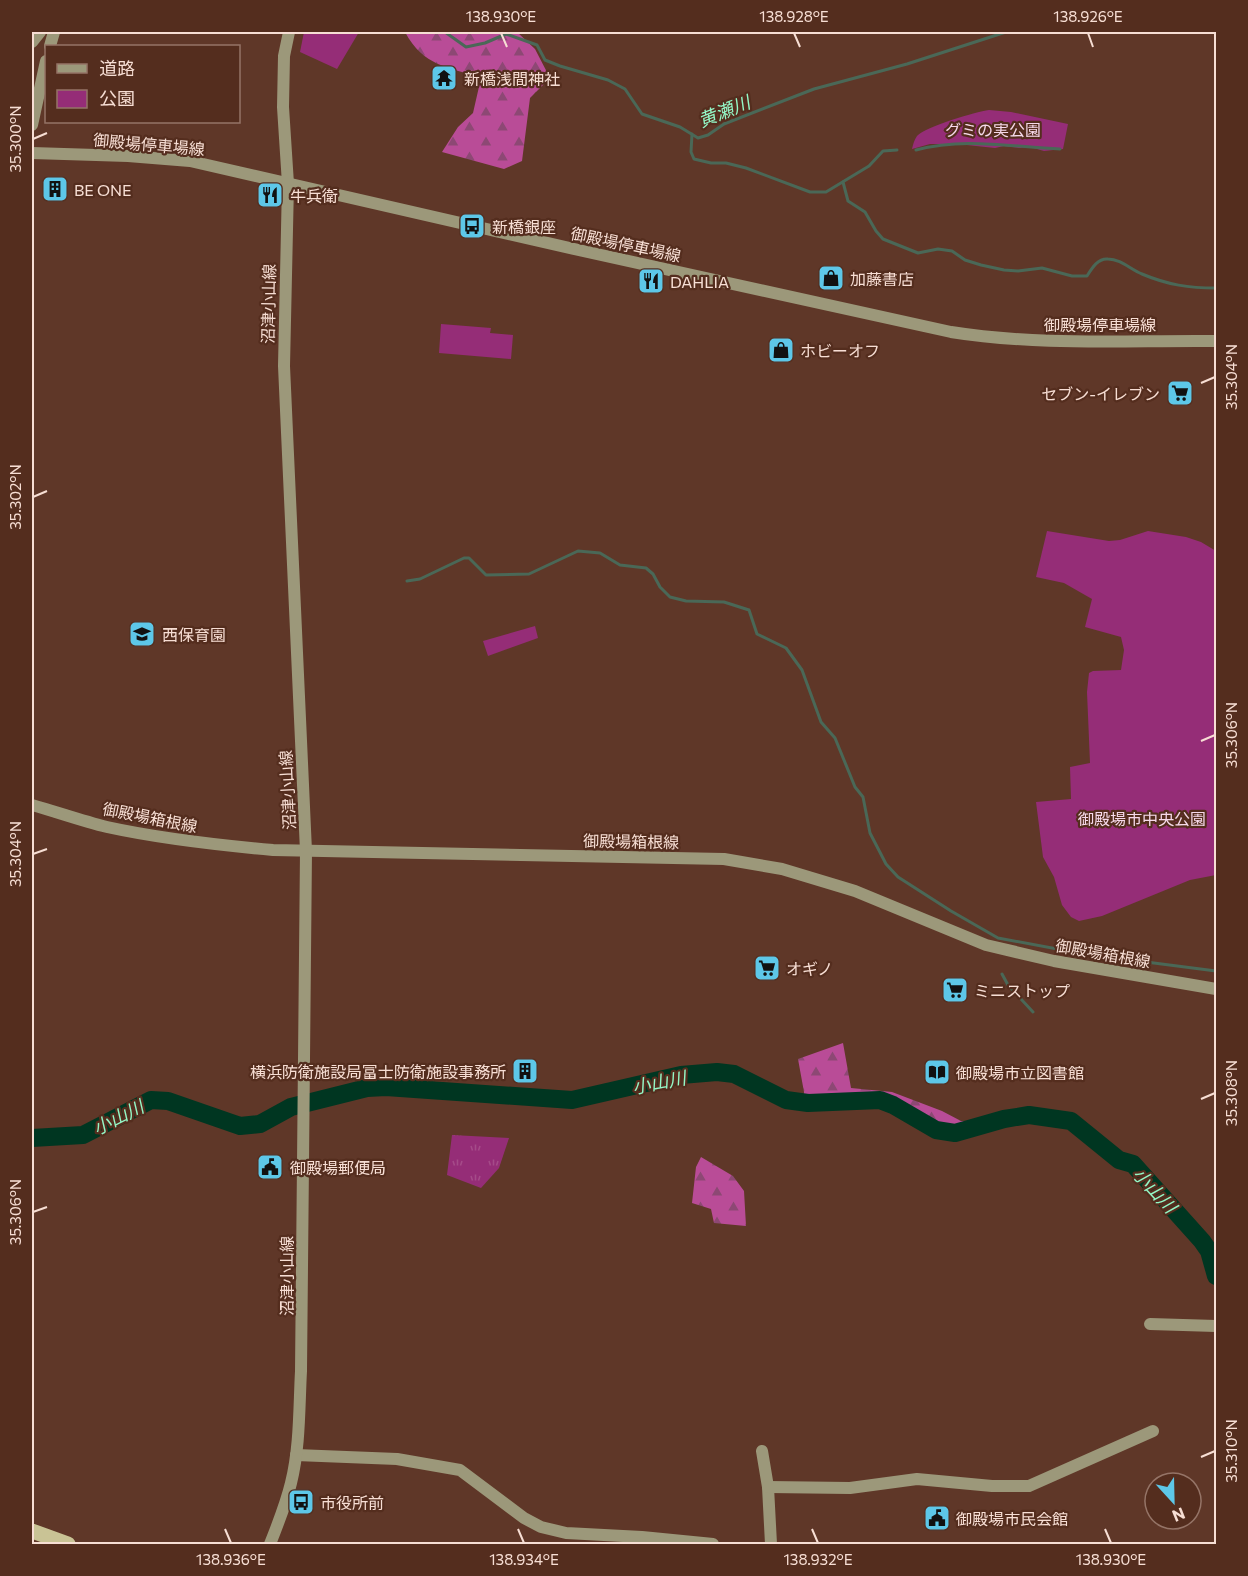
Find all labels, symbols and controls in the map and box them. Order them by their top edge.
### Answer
text: 138.930°E [466,7,536,25]
text: 138.928°E [759,7,829,25]
text: 138.926°E [1053,7,1123,25]
legend [45,45,240,123]
text: 道路 [99,57,135,79]
temple icon: 新橋浅間神社 [429,63,459,93]
place label: 新橋浅間神社 [464,69,560,88]
text: 公園 [99,87,135,109]
water label: 黄瀬川 [695,90,755,131]
text: 35.300°N [6,106,24,172]
park label: グミの実公園 [945,120,1041,139]
street label: 御殿場停車場線 [92,130,206,158]
building icon: BE ONE [40,174,70,204]
place label: BE ONE [74,180,132,199]
restaurant icon: 牛兵衛 [255,180,285,210]
place label: 牛兵衛 [290,186,338,205]
bus stop icon: 新橋銀座 [457,211,487,241]
place label: 新橋銀座 [492,217,556,236]
street label: 御殿場停車場線 [569,223,683,265]
shop icon: 加藤書店 [816,263,846,293]
street label: 沼津小山線 [258,264,278,344]
restaurant icon: DAHLIA [636,266,666,296]
place label: 加藤書店 [850,269,914,288]
place label: DAHLIA [670,272,729,291]
street label: 御殿場停車場線 [1044,315,1156,334]
shop icon: ホビーオフ [766,335,796,365]
place label: ホビーオフ [800,341,880,360]
text: 35.304°N [1222,344,1240,410]
supermarket icon: セブン-イレブン [1165,378,1195,408]
place label: セブン-イレブン [1041,384,1160,403]
text: 35.302°N [6,464,24,530]
school or university icon: 西保育園 [127,619,157,649]
place label: 西保育園 [162,625,226,644]
text: 35.306°N [1222,702,1240,768]
street label: 沼津小山線 [275,750,299,830]
street label: 御殿場箱根線 [101,799,199,835]
park label: 御殿場市中央公園 [1078,809,1206,828]
text: 35.304°N [6,821,24,887]
street label: 御殿場箱根線 [583,831,679,851]
street label: 御殿場箱根線 [1054,935,1152,971]
supermarket icon: オギノ [752,953,782,983]
place label: オギノ [786,959,833,978]
supermarket icon: ミニストップ [940,975,970,1005]
place label: ミニストップ [974,981,1070,1000]
building icon: 横浜防衛施設局富士防衛施設事務所 [510,1056,540,1086]
library icon: 御殿場市立図書館 [922,1057,952,1087]
text: 35.308°N [1222,1060,1240,1126]
place label: 横浜防衛施設局富士防衛施設事務所 [250,1062,506,1081]
place label: 御殿場市立図書館 [956,1063,1084,1082]
water label: 小山川 [630,1066,690,1098]
water label: 小山川 [89,1094,149,1139]
public building icon: 御殿場郵便局 [255,1152,285,1182]
place label: 御殿場郵便局 [290,1158,386,1177]
water label: 小山川 [1129,1163,1183,1219]
text: 35.306°N [6,1179,24,1245]
street label: 沼津小山線 [277,1236,296,1316]
text: 35.310°N [1222,1419,1240,1483]
north arrow [1143,1471,1203,1531]
bus stop icon: 市役所前 [286,1487,316,1517]
place label: 市役所前 [320,1493,384,1512]
public building icon: 御殿場市民会館 [922,1503,952,1533]
text: N [1170,1504,1188,1526]
place label: 御殿場市民会館 [956,1509,1068,1528]
text: 138.936°E [196,1550,266,1568]
text: 138.934°E [489,1550,559,1568]
text: 138.932°E [783,1550,853,1568]
text: 138.930°E [1076,1550,1146,1568]

